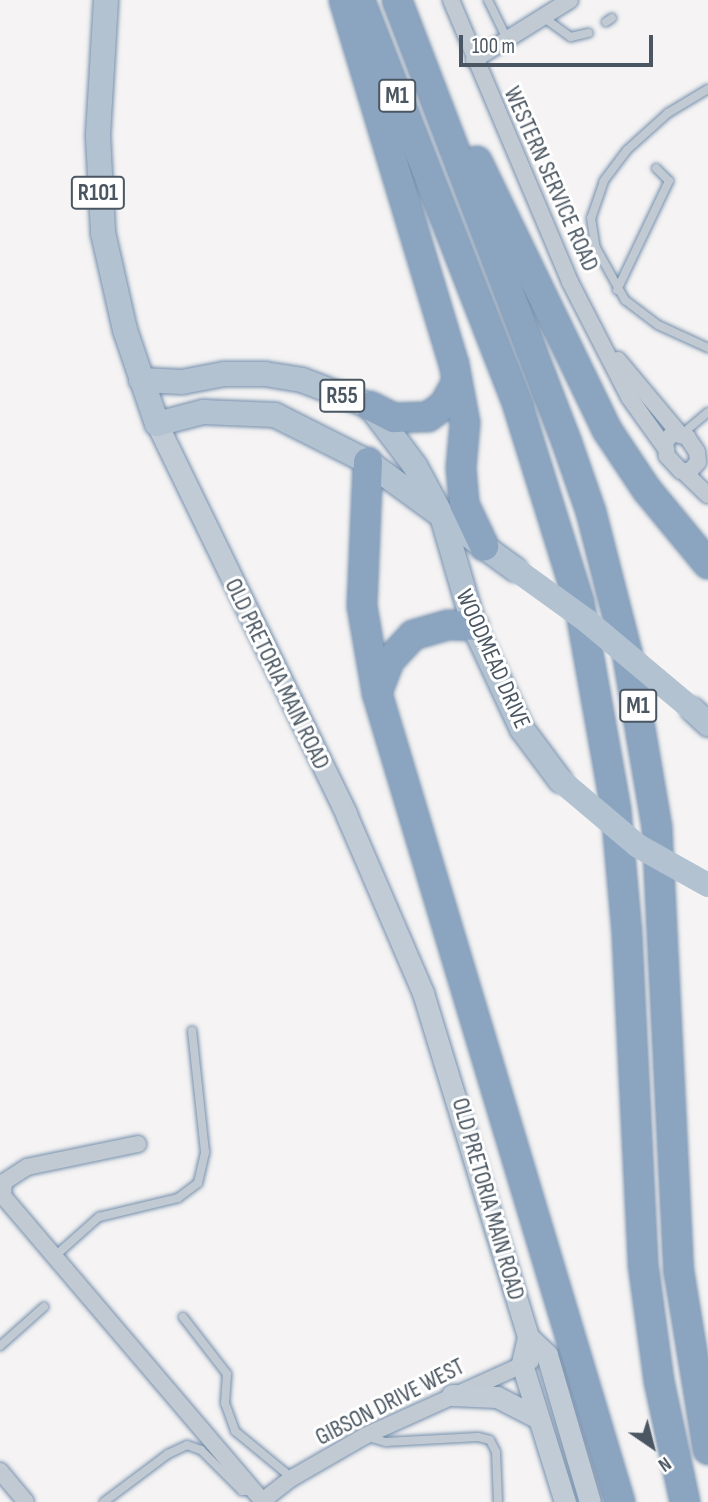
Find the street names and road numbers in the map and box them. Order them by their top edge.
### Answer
road number: M1 [378,76,416,116]
street label: WESTERN SERVICE ROAD [497,82,605,276]
road number: R101 [70,174,126,212]
road number: R55 [319,376,365,416]
street label: OLD PRETORIA MAIN ROAD [218,574,336,774]
street label: WOODMEAD DRIVE [449,585,537,733]
road number: M1 [619,686,657,726]
street label: OLD PRETORIA MAIN ROAD [445,1095,531,1303]
street label: GIBSON DRIVE WEST [311,1352,469,1452]

